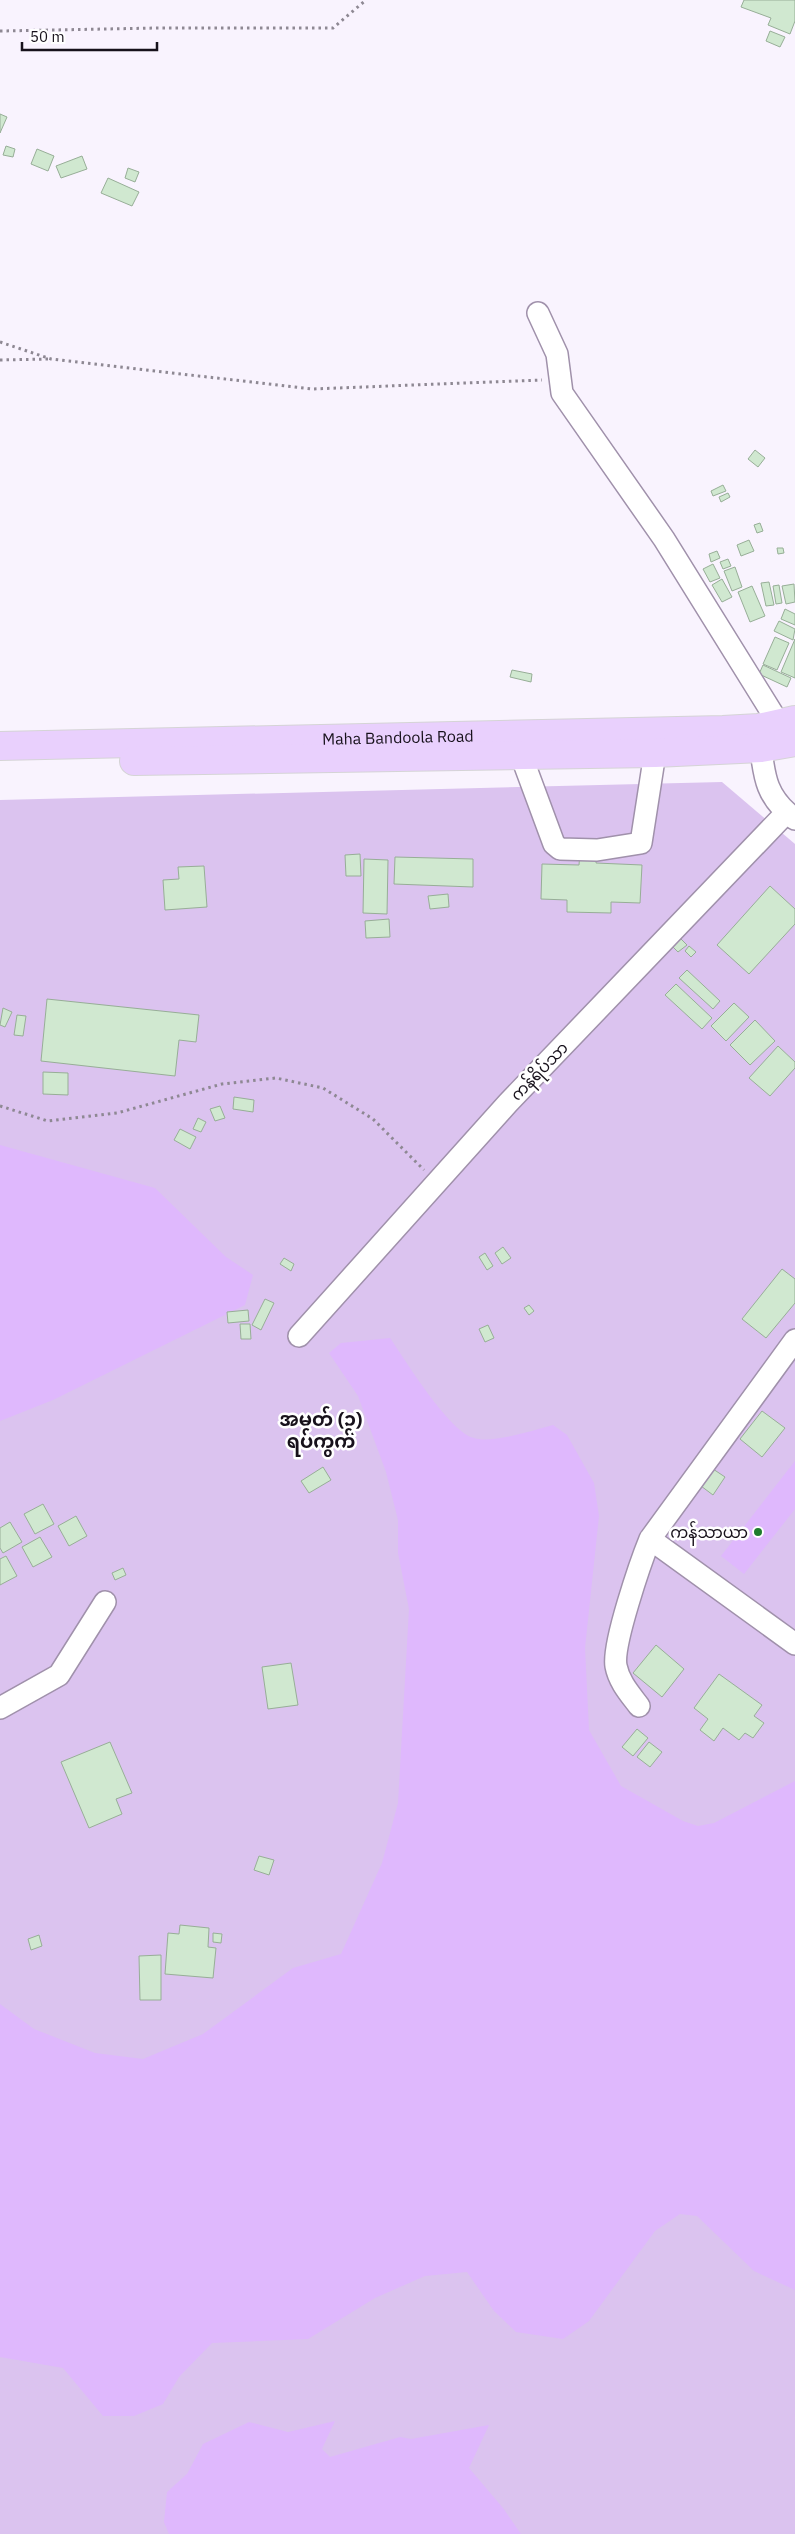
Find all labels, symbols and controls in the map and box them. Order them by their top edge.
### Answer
scale bar [22,20,158,52]
text: 50 m [30,27,65,46]
street label: Maha Bandoola Road [322,726,474,749]
street label: ကန်ရိပ်သာ [505,1037,575,1107]
district label: အမှတ် (၃) ရပ်ကွက် [280,1406,362,1457]
place label: ကန်သာယာ [670,1521,748,1546]
marker: ကန်သာယာ [752,1526,764,1538]

